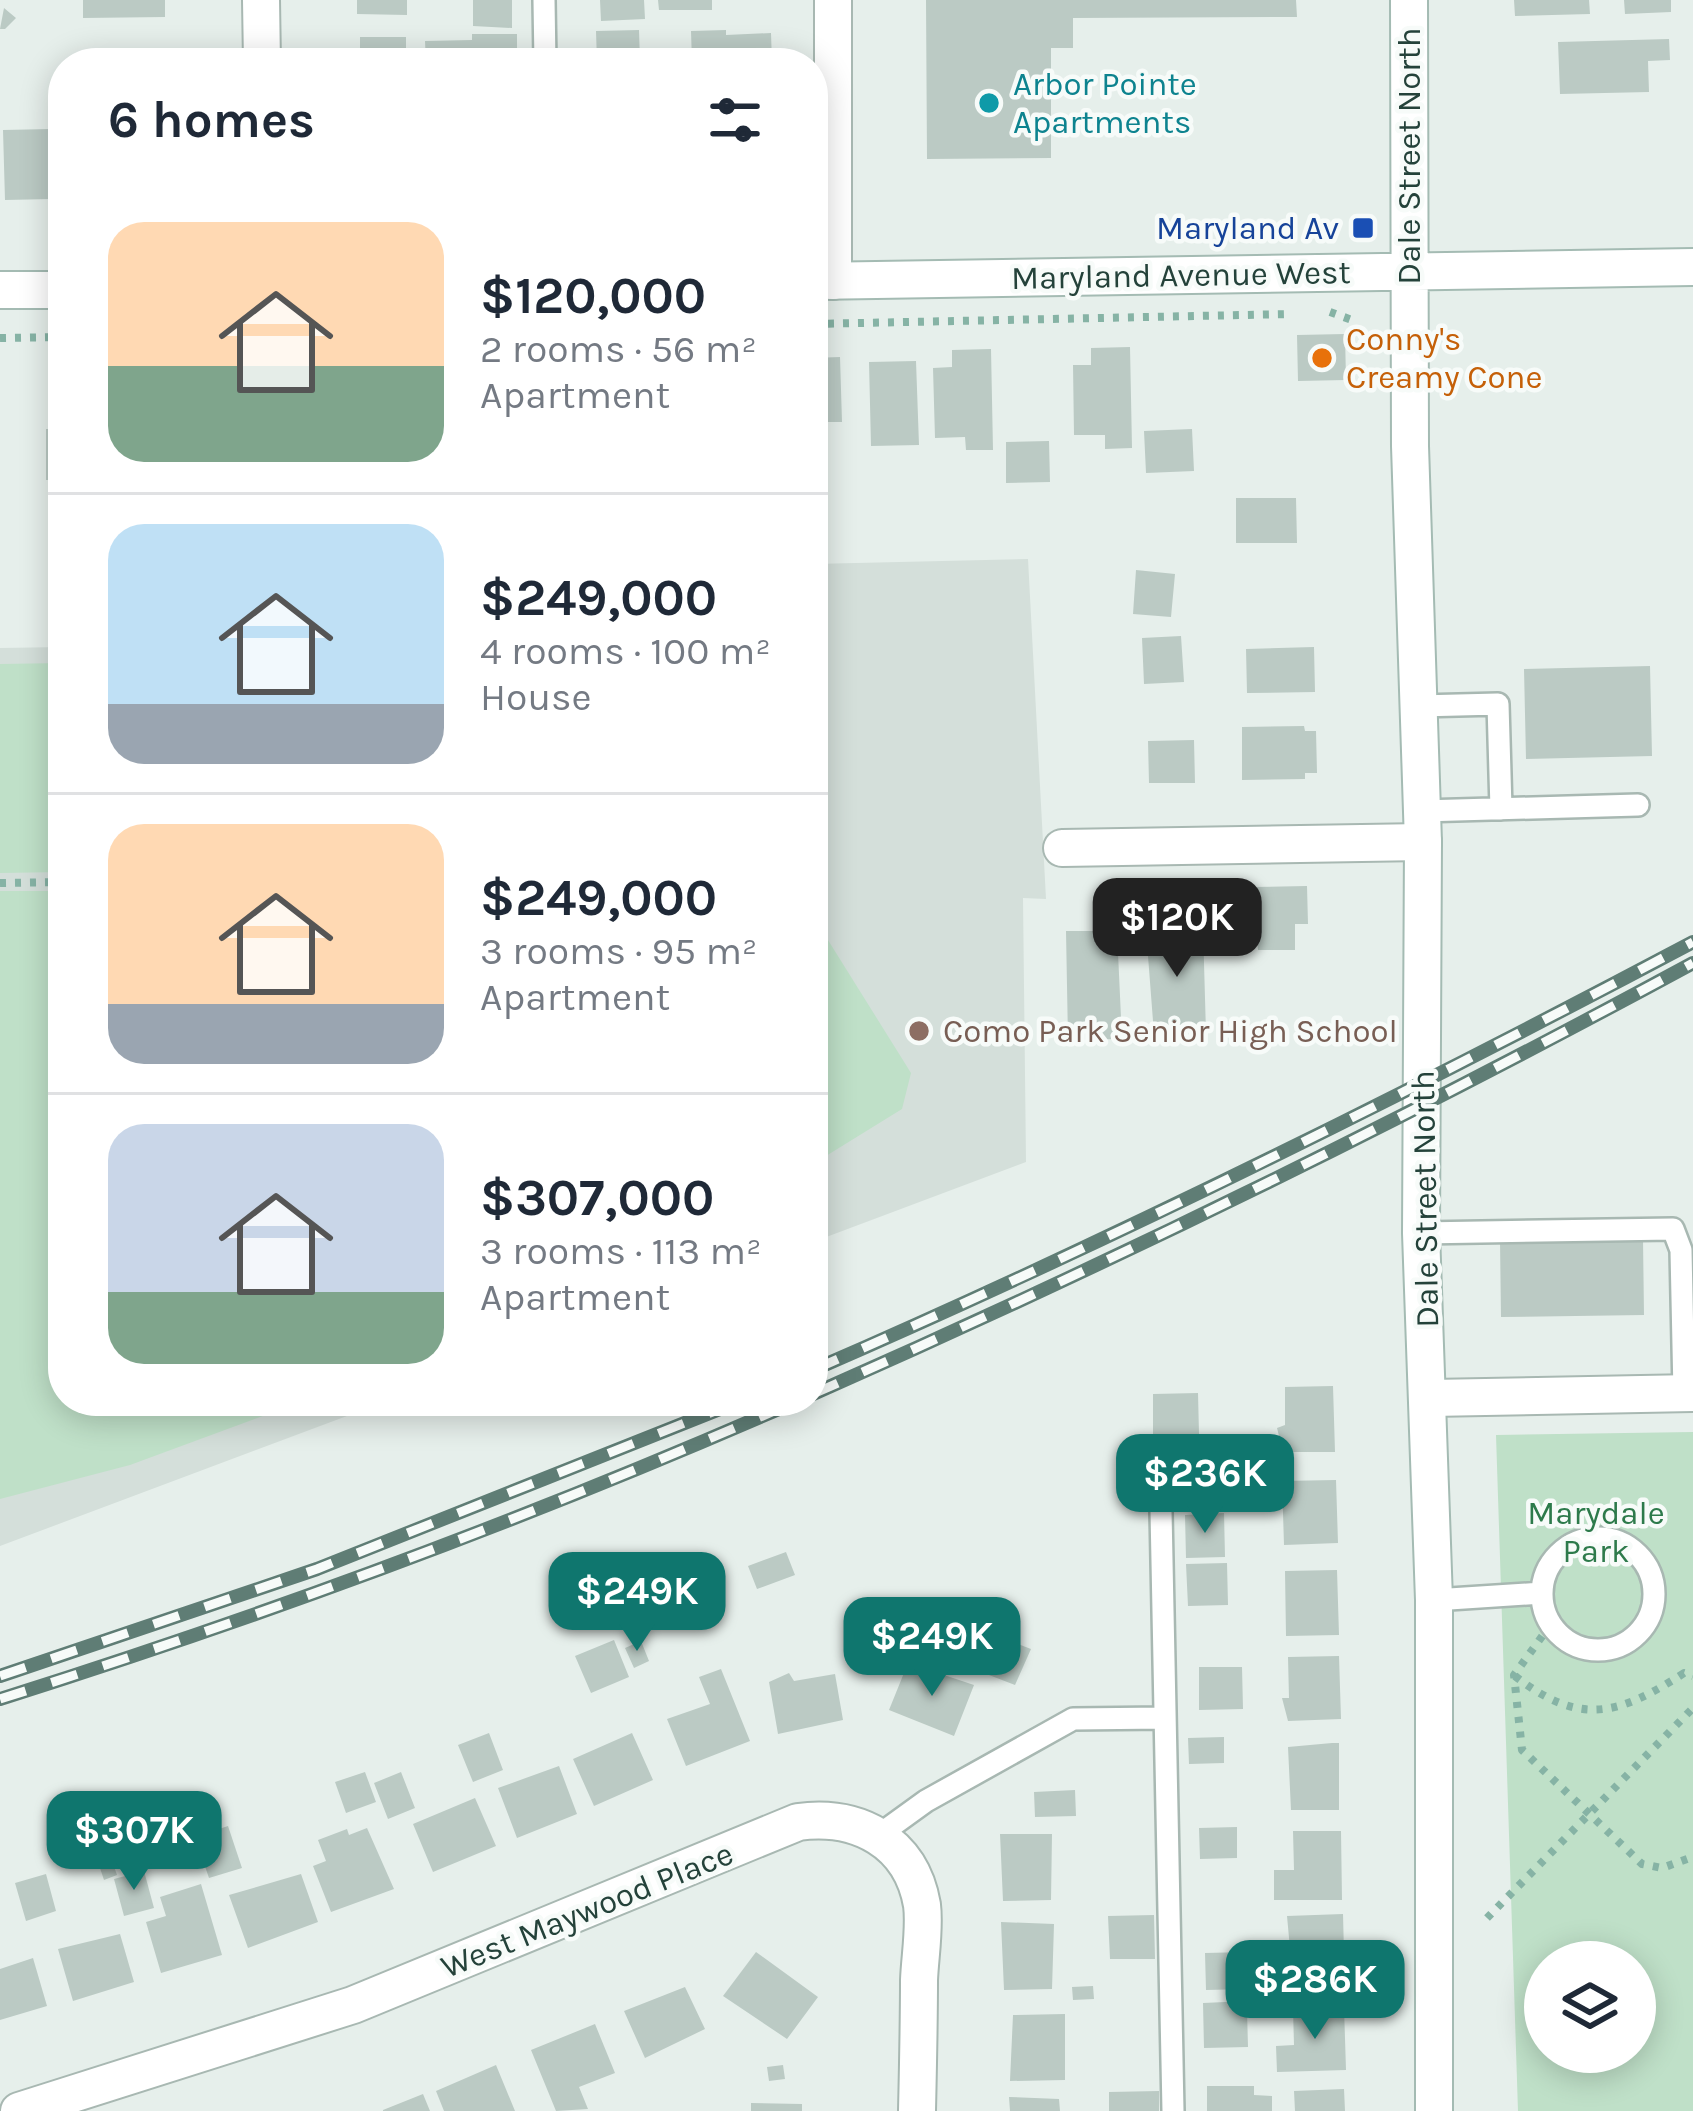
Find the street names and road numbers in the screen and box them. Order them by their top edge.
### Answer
street label: Dale Street North [1390,27,1428,285]
street label: Maryland Avenue West [1011,253,1351,297]
street label: Dale Street North [1404,1070,1446,1328]
street label: West Maywood Place [435,1834,739,1986]

